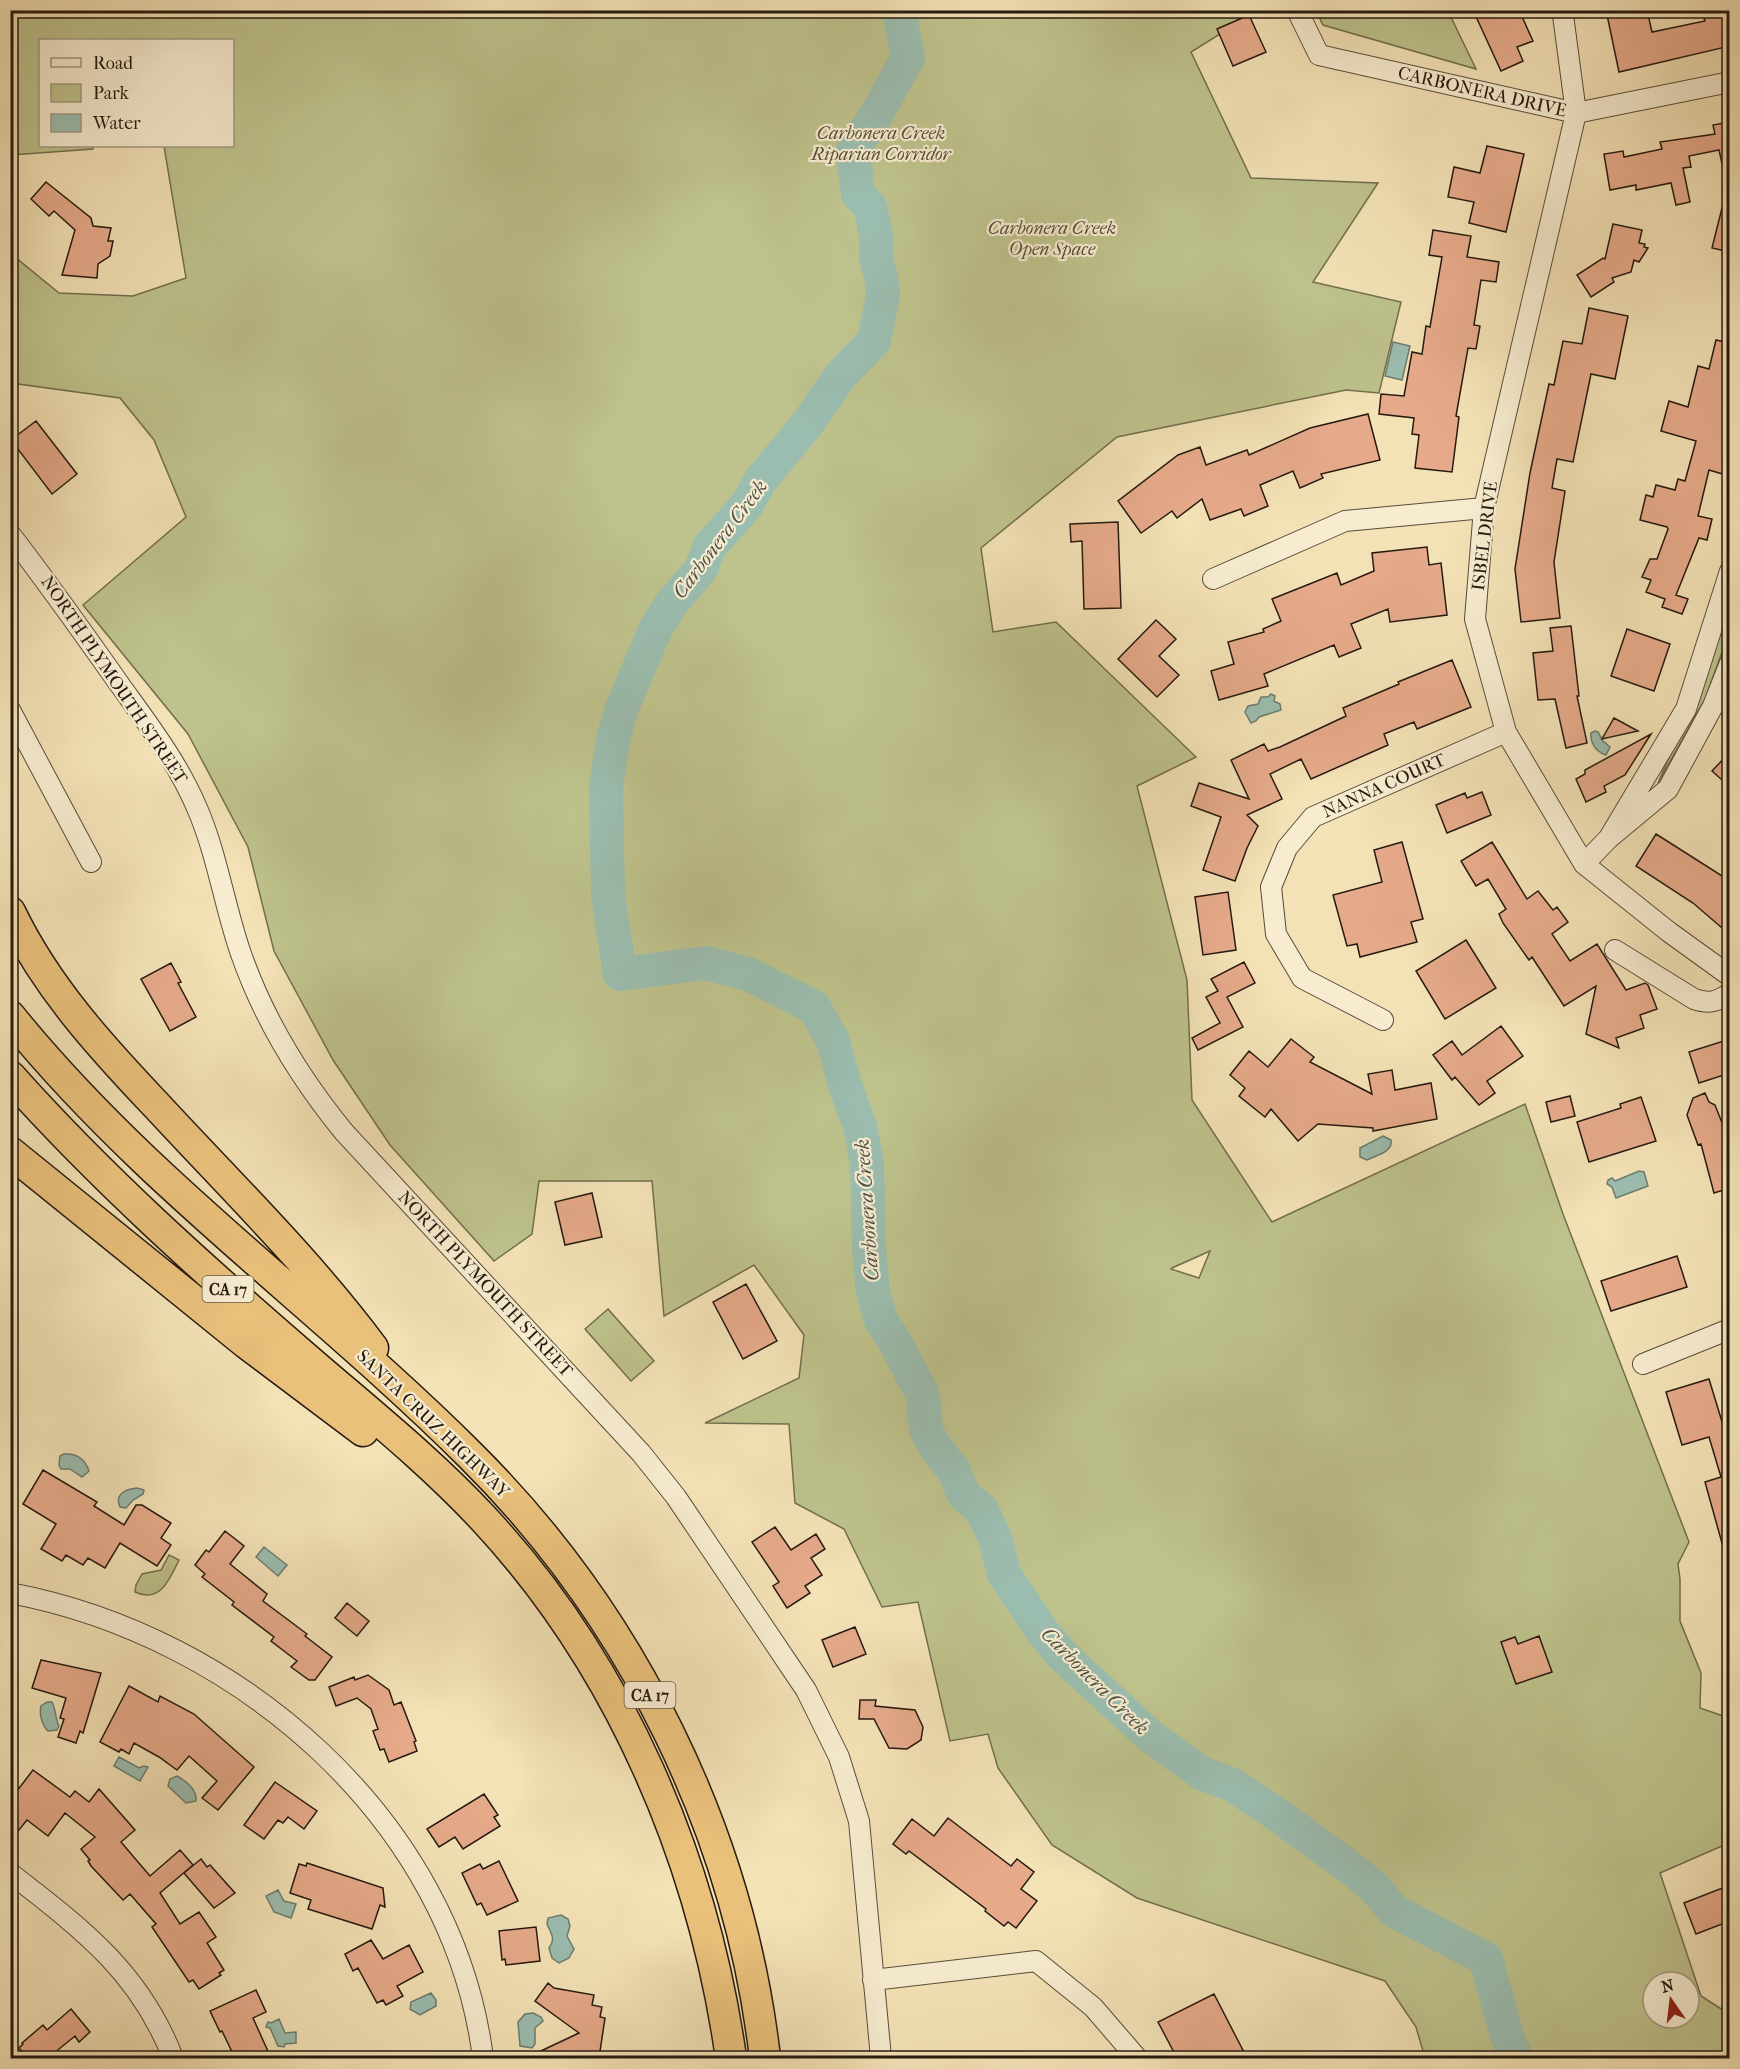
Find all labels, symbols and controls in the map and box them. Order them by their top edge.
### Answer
legend [39,39,234,147]
text: Road [93,53,133,74]
street label: CARBONERA DRIVE [1396,62,1568,122]
text: Park [93,83,130,104]
text: Water [92,113,141,134]
park label: Carbonera Creek Riparian Corridor [810,123,953,165]
park label: Carbonera Creek Open Space [988,218,1116,260]
water label: Carbonera Creek [668,475,772,603]
street label: ISBEL DRIVE [1468,480,1502,592]
street label: NORTH PLYMOUTH STREET [36,572,192,789]
street label: NANNA COURT [1319,749,1449,822]
water label: Carbonera Creek [851,1138,883,1282]
street label: NORTH PLYMOUTH STREET [393,1187,577,1382]
road number: CA 17 [202,1276,254,1302]
street label: SANTA CRUZ HIGHWAY [352,1345,514,1503]
water label: Carbonera Creek [1036,1622,1154,1740]
road number: CA 17 [624,1682,676,1708]
north arrow [1641,1970,1701,2030]
text: N [1659,1975,1677,1997]

